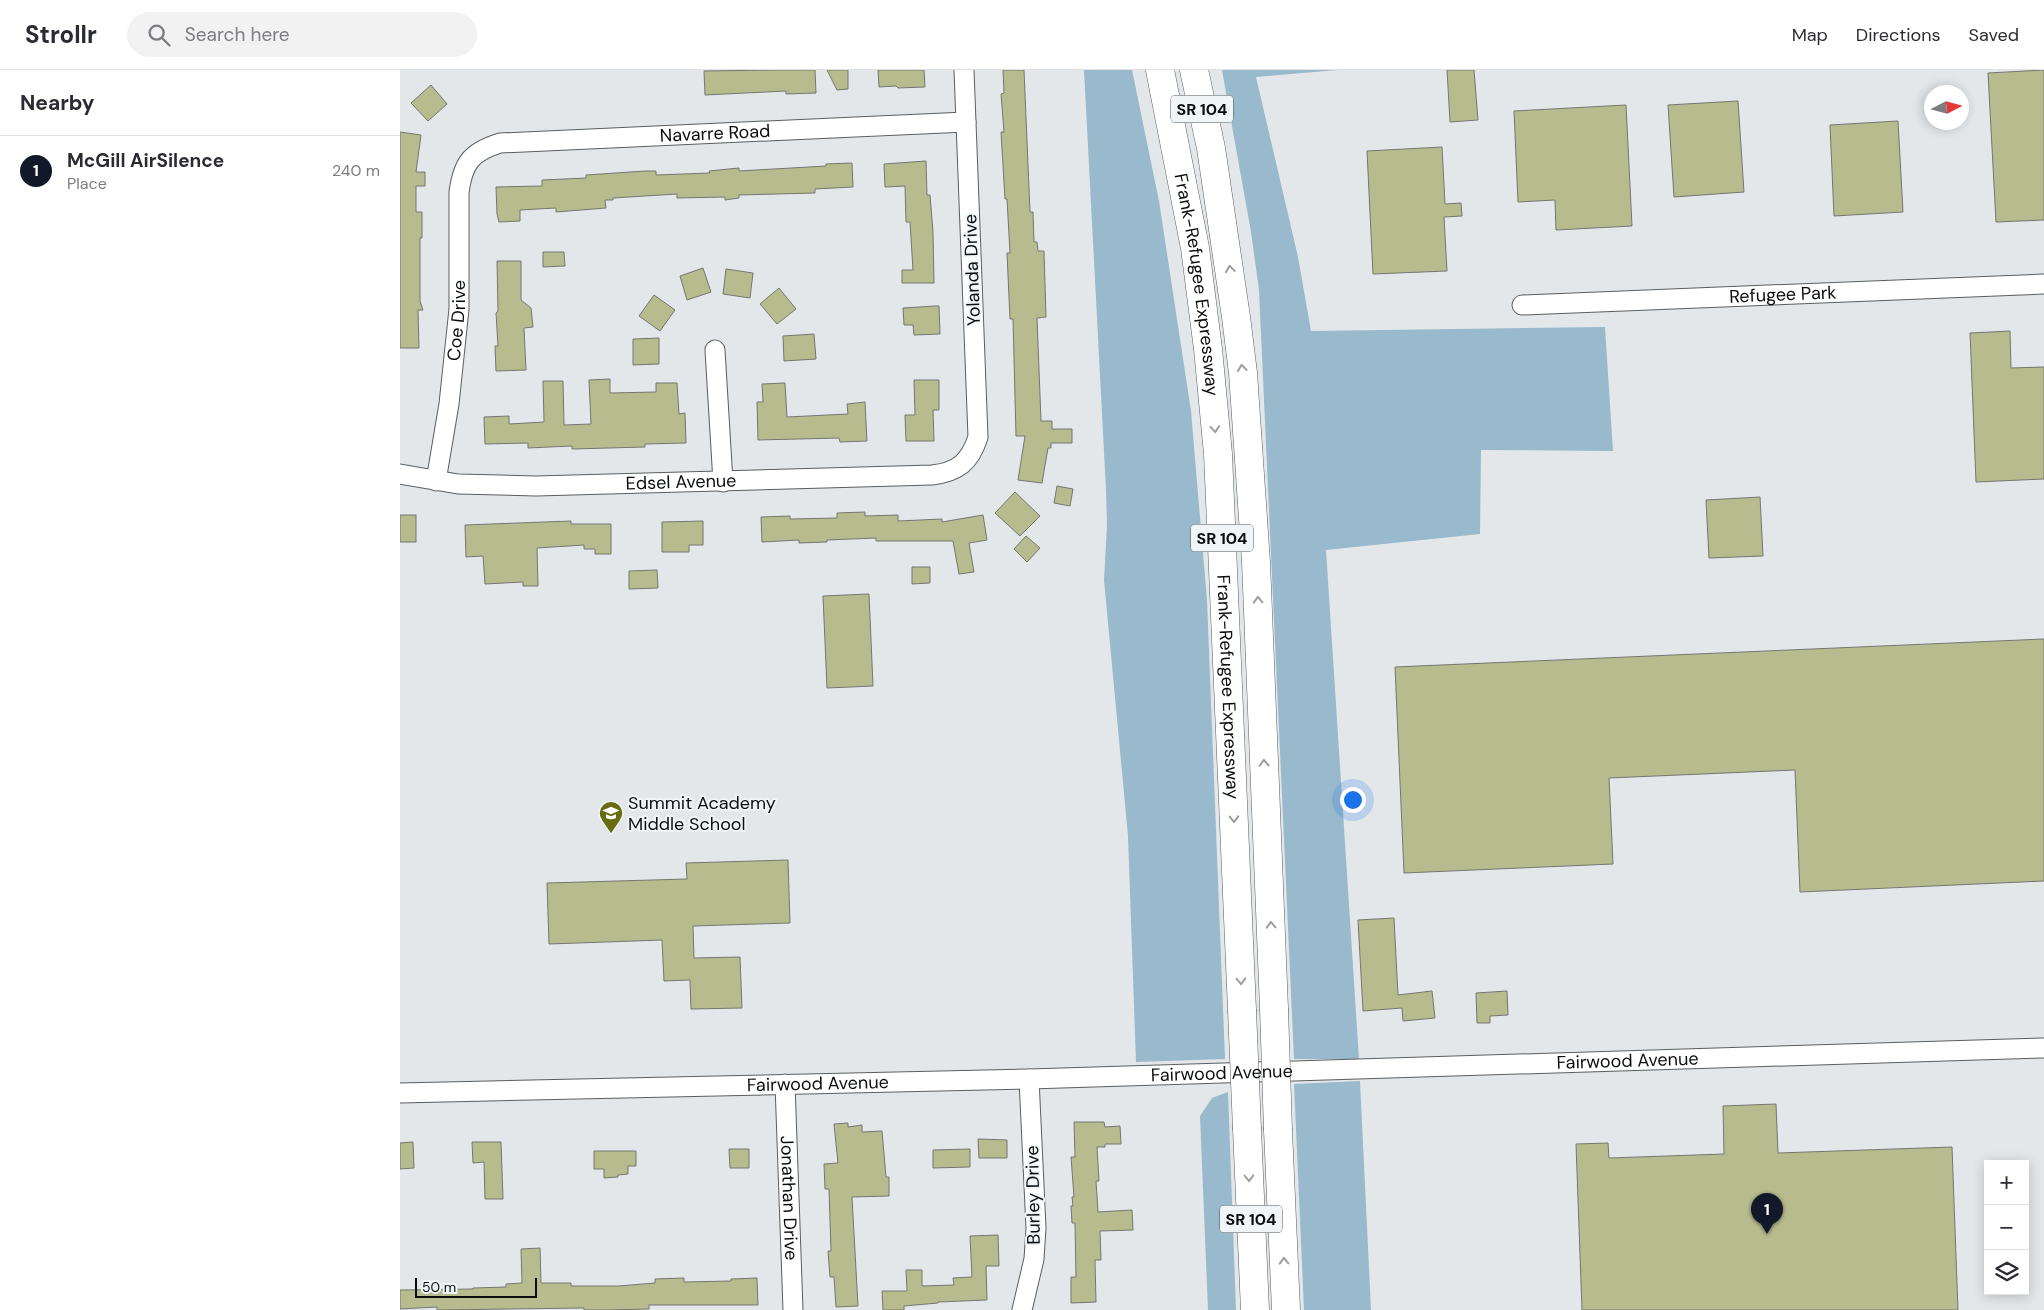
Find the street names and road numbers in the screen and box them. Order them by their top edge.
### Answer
road number: SR 104 [1171,96,1233,122]
street label: Navarre Road [659,119,771,148]
street label: Frank-Refugee Expressway [1169,171,1224,397]
street label: Yolanda Drive [958,214,986,326]
street label: Coe Drive [442,280,471,362]
street label: Refugee Park [1729,280,1837,309]
street label: Edsel Avenue [625,468,737,496]
road number: SR 104 [1191,524,1253,552]
street label: Frank-Refugee Expressway [1211,574,1245,800]
street label: Fairwood Avenue [1556,1047,1699,1075]
street label: Fairwood Avenue [1150,1059,1293,1087]
street label: Fairwood Avenue [747,1070,889,1097]
street label: Jonathan Drive [775,1135,803,1261]
street label: Burley Drive [1020,1145,1046,1245]
road number: SR 104 [1220,1206,1282,1232]

